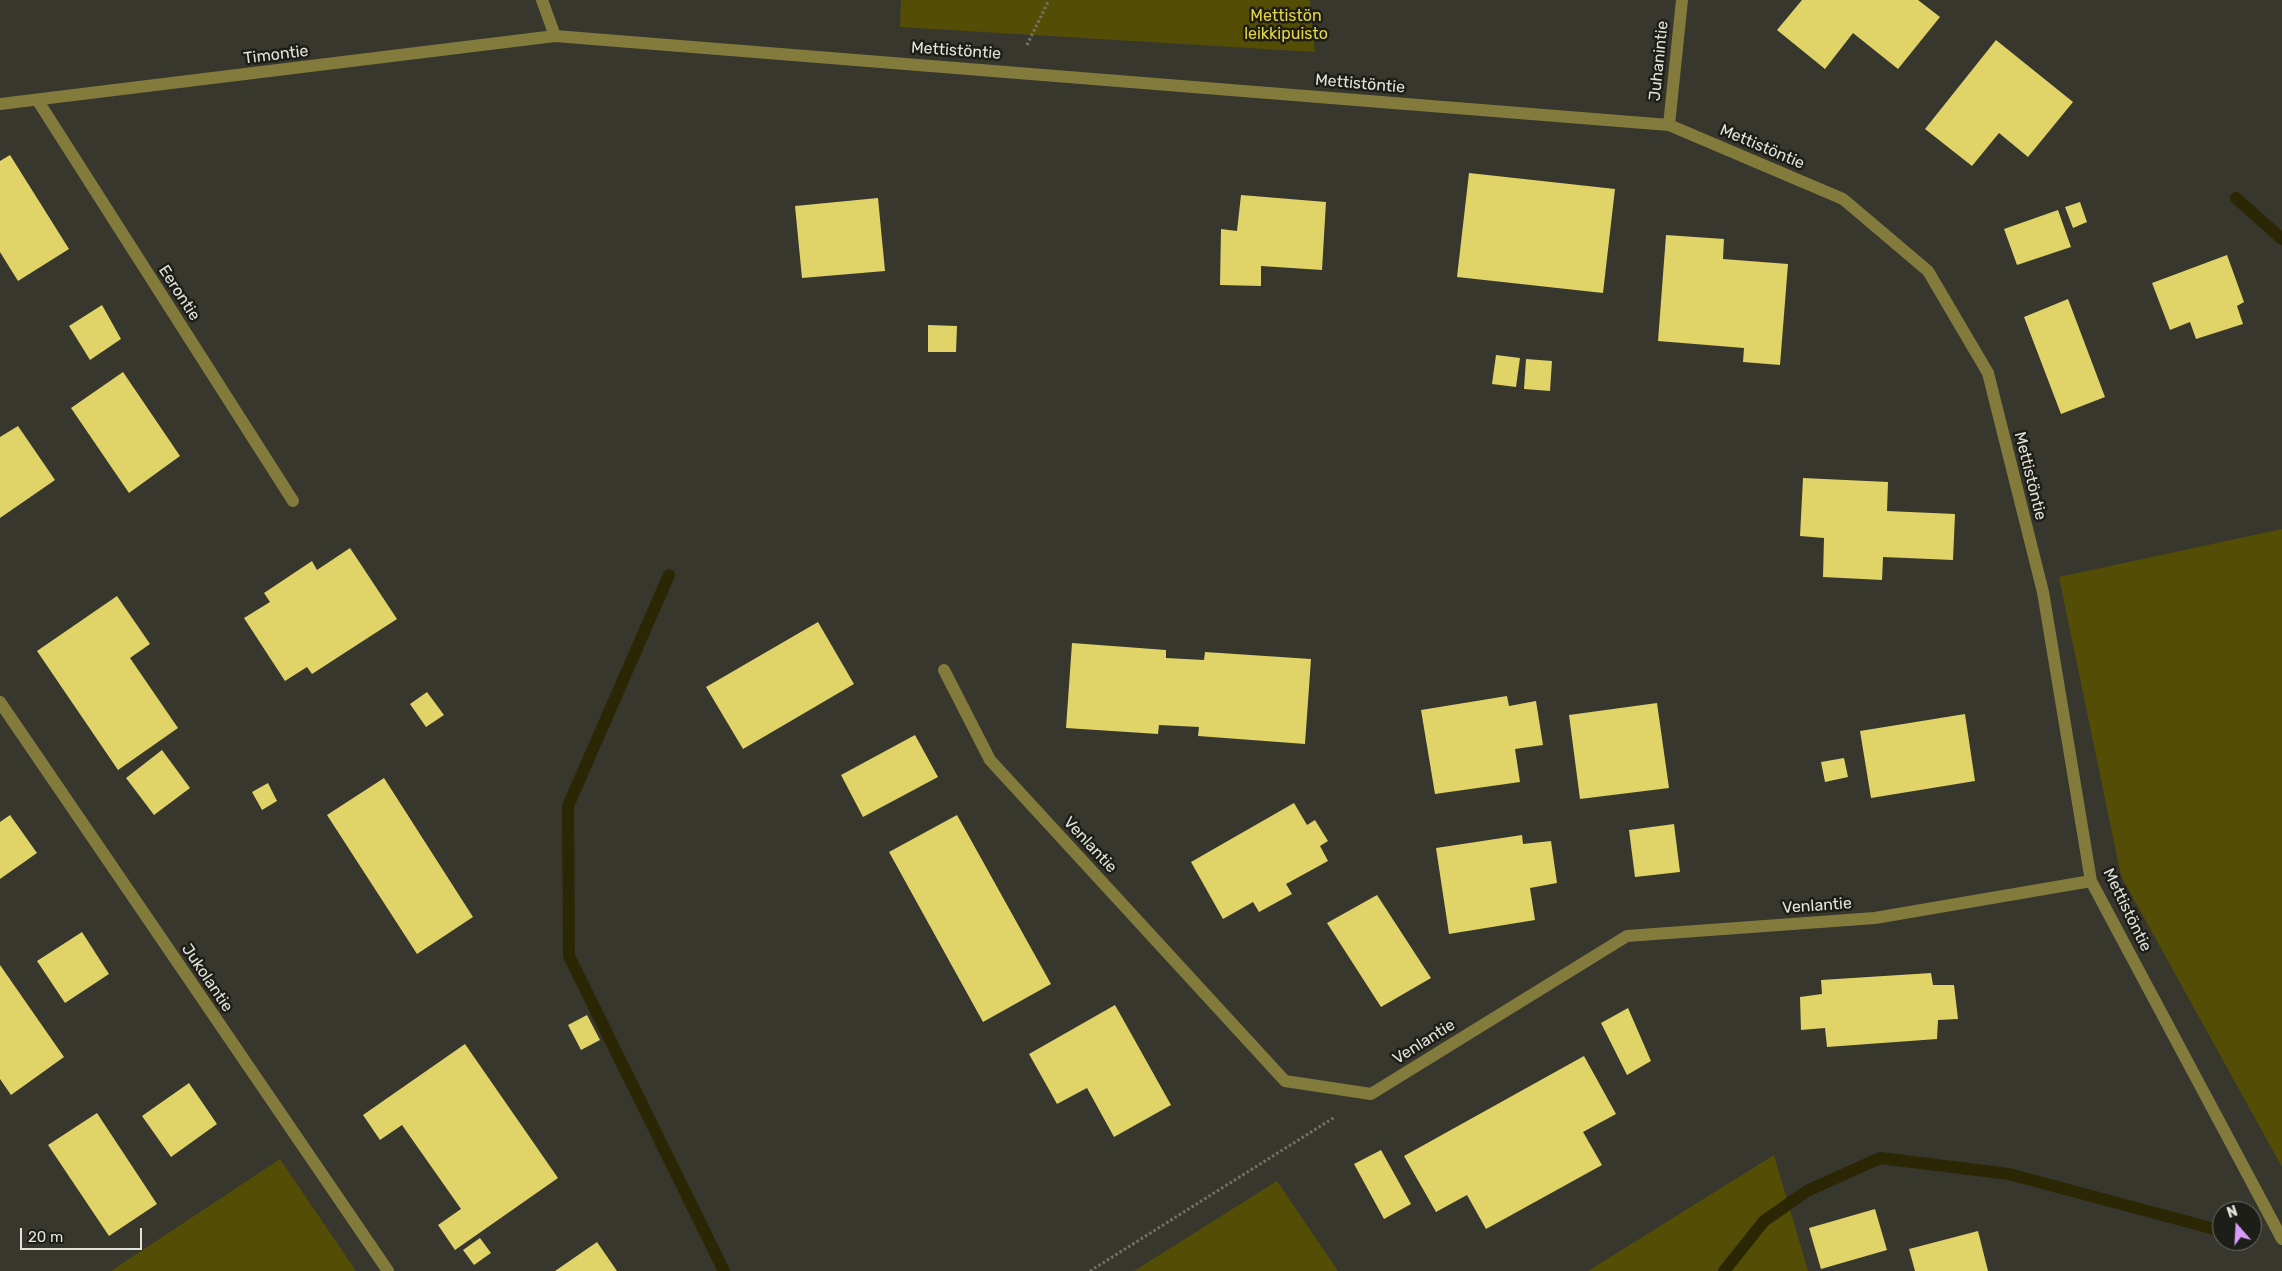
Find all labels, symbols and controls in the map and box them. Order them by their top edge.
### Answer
park label: Mettistön leikkipuisto [1244,6,1328,44]
street label: Juhanintie [1645,20,1673,102]
street label: Mettistöntie [910,38,1002,64]
street label: Timontie [242,42,310,68]
street label: Mettistöntie [1314,71,1406,97]
street label: Mettistöntie [1717,121,1807,173]
street label: Eerontie [154,262,204,324]
street label: Mettistöntie [2010,430,2050,522]
street label: Venlantie [1059,813,1121,877]
street label: Mettistöntie [2099,865,2155,955]
street label: Venlantie [1782,894,1852,918]
street label: Jukolantie [177,940,237,1016]
street label: Venlantie [1389,1015,1459,1069]
north arrow [2212,1201,2262,1251]
text: N [2225,1203,2240,1222]
scale bar [22,1218,145,1250]
text: 20 m [28,1228,63,1246]

